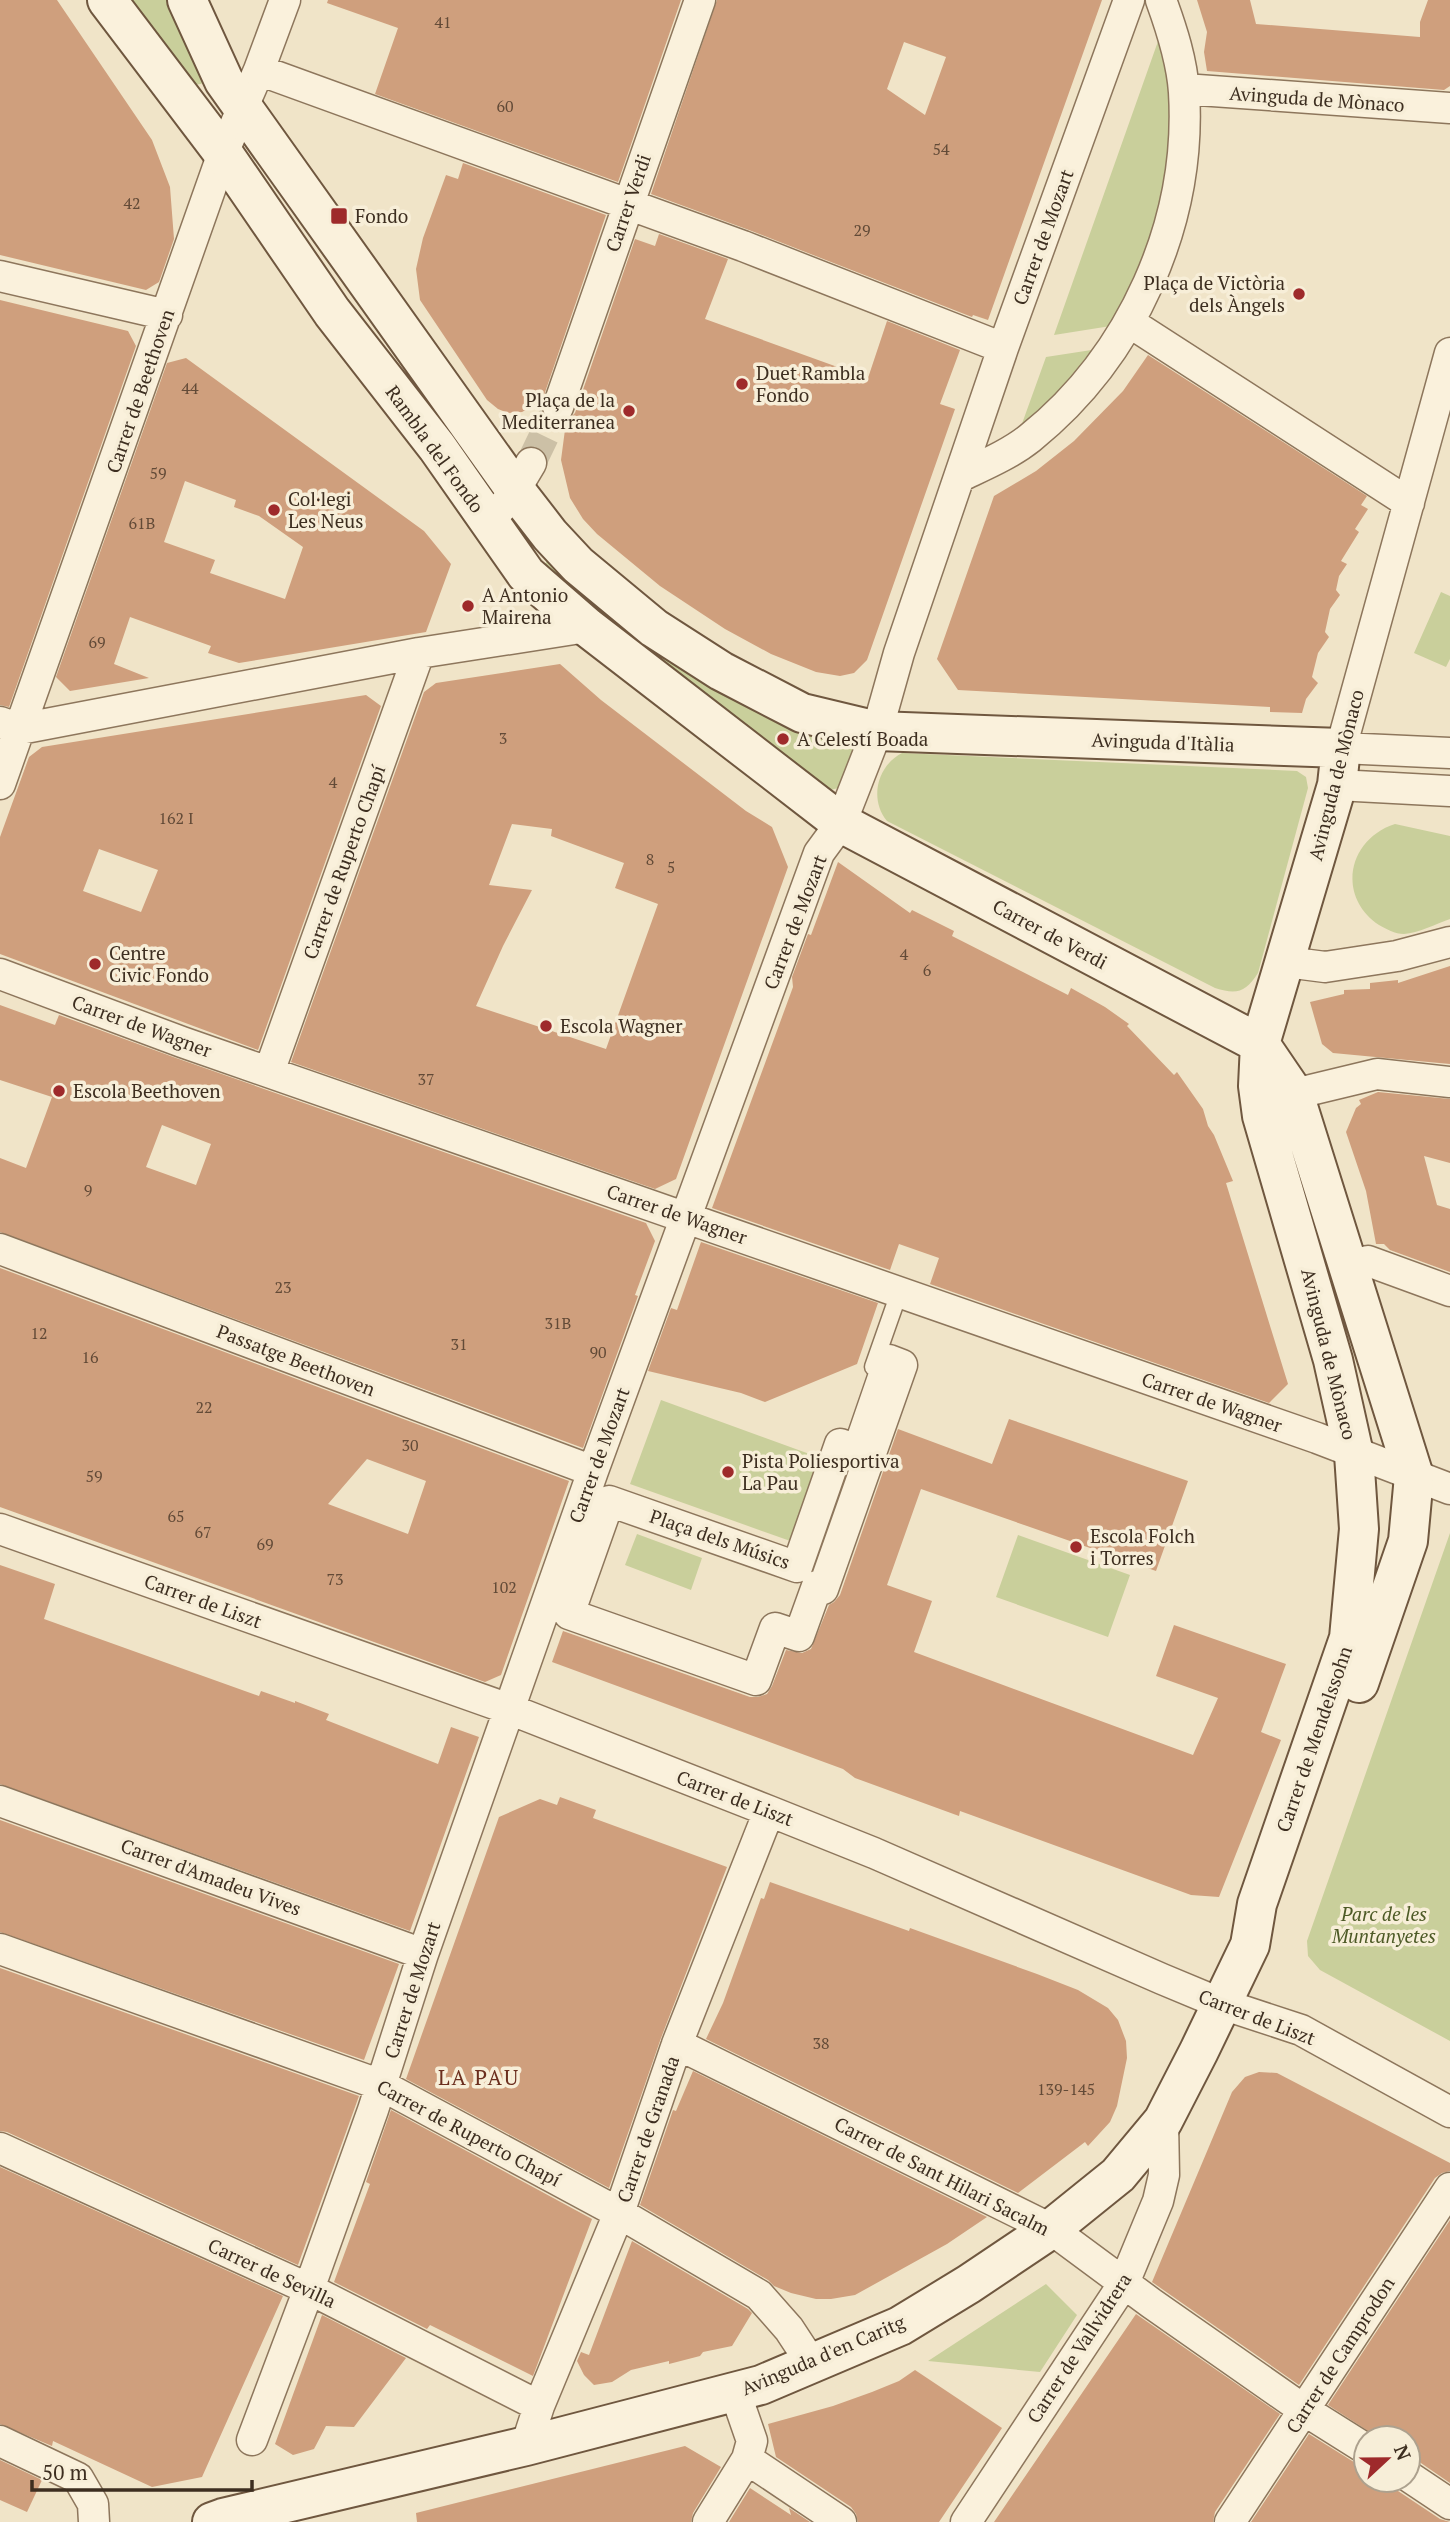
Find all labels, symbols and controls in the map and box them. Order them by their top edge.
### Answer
house number: 41 [434,11,452,33]
street label: Avinguda de Mònaco [1229,80,1405,117]
house number: 60 [496,95,514,117]
house number: 54 [932,138,950,160]
street label: Carrer Verdi [599,151,656,255]
street label: Carrer de Mozart [1006,166,1079,308]
house number: 42 [123,192,141,214]
place label: Fondo [355,203,408,228]
marker: Fondo [329,206,349,226]
house number: 29 [853,219,871,241]
place label: Plaça de Victòria dels Àngels [1143,270,1285,317]
marker: Plaça de Victòria dels Àngels [1291,286,1307,302]
street label: Carrer de Beethoven [100,305,179,476]
place label: Duet Rambla Fondo [756,360,866,407]
marker: Duet Rambla Fondo [734,376,750,392]
house number: 44 [181,377,199,399]
street label: Rambla del Fondo [381,380,490,518]
place label: Plaça de la Mediterranea [501,387,615,434]
marker: Plaça de la Mediterranea [621,403,637,419]
house number: 59 [149,462,167,484]
place label: Col·legi Les Neus [288,486,363,533]
marker: Col·legi Les Neus [266,502,282,518]
house number: 61B [129,512,155,534]
place label: A Antonio Mairena [482,582,568,629]
marker: A Antonio Mairena [460,598,476,614]
house number: 69 [88,631,106,653]
street label: Avinguda de Mònaco [1302,687,1369,863]
place label: A Celestí Boada [797,726,929,751]
house number: 3 [499,727,507,749]
street label: Avinguda d'Itàlia [1091,727,1235,757]
marker: A Celestí Boada [775,731,791,747]
street label: Carrer de Ruperto Chapí [297,761,390,962]
house number: 4 [329,771,338,793]
house number: 162 I [158,807,194,829]
house number: 8 [646,848,654,870]
street label: Carrer de Mozart [757,851,832,993]
house number: 5 [667,856,675,878]
street label: Carrer de Verdi [989,893,1112,974]
place label: Centre Civic Fondo [109,940,209,987]
house number: 4 [900,943,909,965]
marker: Centre Civic Fondo [87,956,103,972]
house number: 6 [923,959,932,981]
street label: Carrer de Wagner [69,989,216,1063]
place label: Escola Wagner [560,1013,683,1038]
marker: Escola Wagner [538,1018,554,1034]
house number: 37 [417,1068,435,1090]
place label: Escola Beethoven [73,1078,221,1103]
marker: Escola Beethoven [51,1083,67,1099]
street label: Carrer de Wagner [604,1178,751,1249]
house number: 9 [84,1179,92,1201]
street label: Avinguda de Mònaco [1296,1266,1363,1442]
house number: 23 [274,1276,292,1298]
house number: 31B [545,1312,571,1334]
street label: Passatge Beethoven [214,1318,379,1401]
house number: 12 [30,1322,48,1344]
house number: 31 [450,1333,468,1355]
house number: 90 [589,1341,607,1363]
house number: 16 [81,1346,99,1368]
street label: Carrer de Wagner [1139,1366,1286,1437]
street label: Carrer de Mozart [562,1384,635,1526]
house number: 22 [195,1396,213,1418]
house number: 30 [401,1434,419,1456]
place label: Pista Poliesportiva La Pau [742,1448,900,1495]
marker: Pista Poliesportiva La Pau [720,1464,736,1480]
house number: 59 [85,1465,103,1487]
street label: Plaça dels Músics [647,1503,794,1574]
house number: 65 [167,1505,185,1527]
house number: 67 [194,1521,212,1543]
place label: Escola Folch i Torres [1090,1523,1195,1570]
house number: 69 [256,1533,274,1555]
marker: Escola Folch i Torres [1068,1539,1084,1555]
street label: Carrer de Liszt [141,1568,265,1633]
house number: 73 [326,1568,344,1590]
house number: 102 [491,1576,517,1598]
street label: Carrer de Mendelssohn [1270,1643,1357,1835]
street label: Carrer de Liszt [673,1764,797,1831]
street label: Carrer d'Amadeu Vives [118,1832,305,1921]
park label: Parc de les Muntanyetes [1331,1901,1436,1948]
street label: Carrer de Mozart [378,1918,445,2062]
street label: Carrer de Liszt [1195,1983,1319,2050]
house number: 38 [812,2032,830,2054]
street label: Carrer de Granada [611,2052,684,2206]
district label: LA PAU [438,2063,520,2091]
street label: Carrer de Ruperto Chapí [373,2073,566,2192]
house number: 139-145 [1037,2078,1095,2100]
street label: Carrer de Sant Hilari Sacalm [830,2110,1055,2241]
street label: Carrer de Sevilla [204,2232,341,2313]
street label: Carrer de Vallvidrera [1021,2268,1137,2428]
street label: Carrer de Camprodon [1280,2272,1400,2438]
street label: Avinguda d'en Caritg [737,2308,909,2400]
north arrow [1352,2424,1422,2494]
text: N [1389,2441,1418,2464]
scale bar [32,2448,252,2492]
text: 50 m [42,2458,88,2486]

